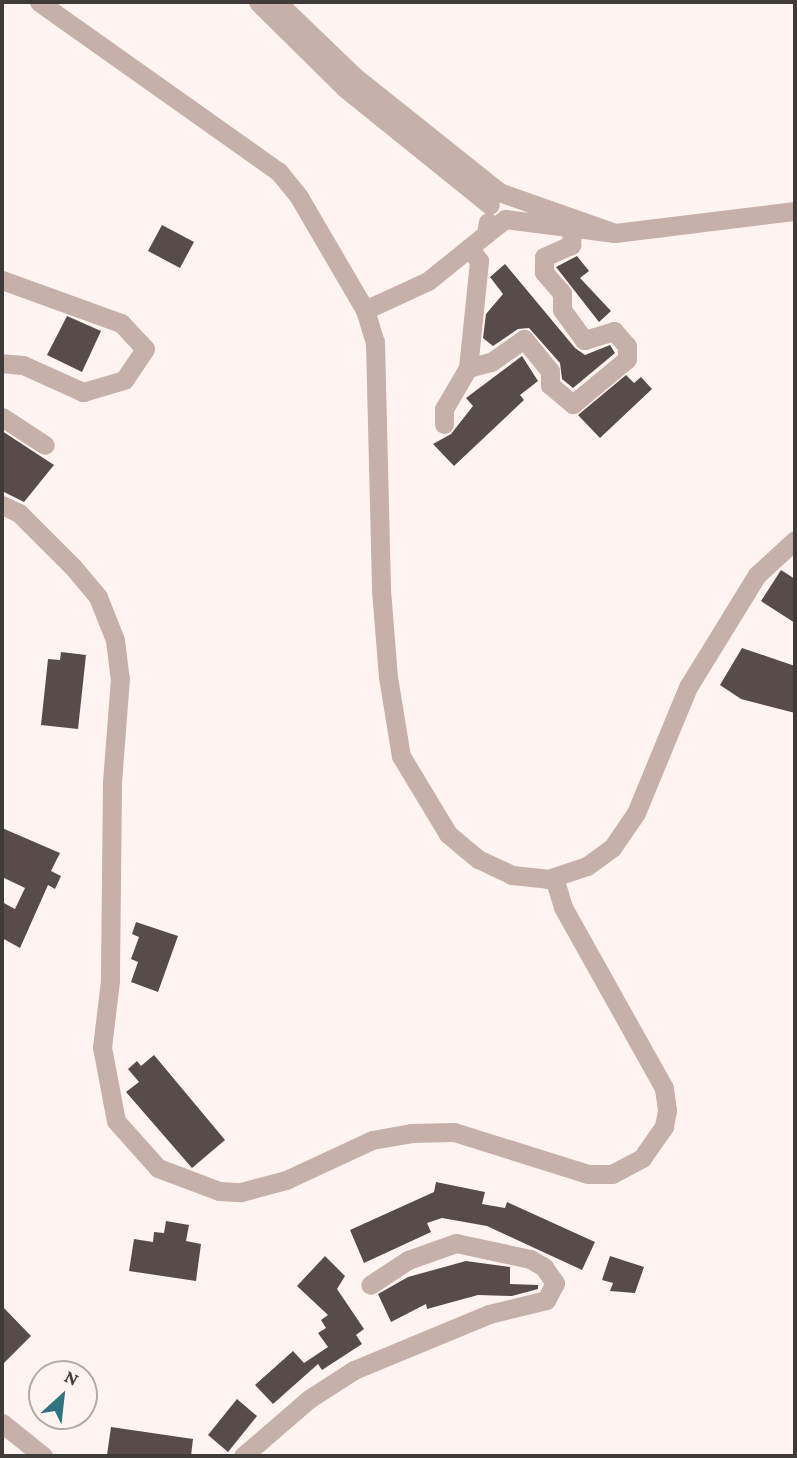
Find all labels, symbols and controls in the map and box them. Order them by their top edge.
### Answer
north arrow [28,1360,98,1430]
text: N [61,1365,82,1390]

